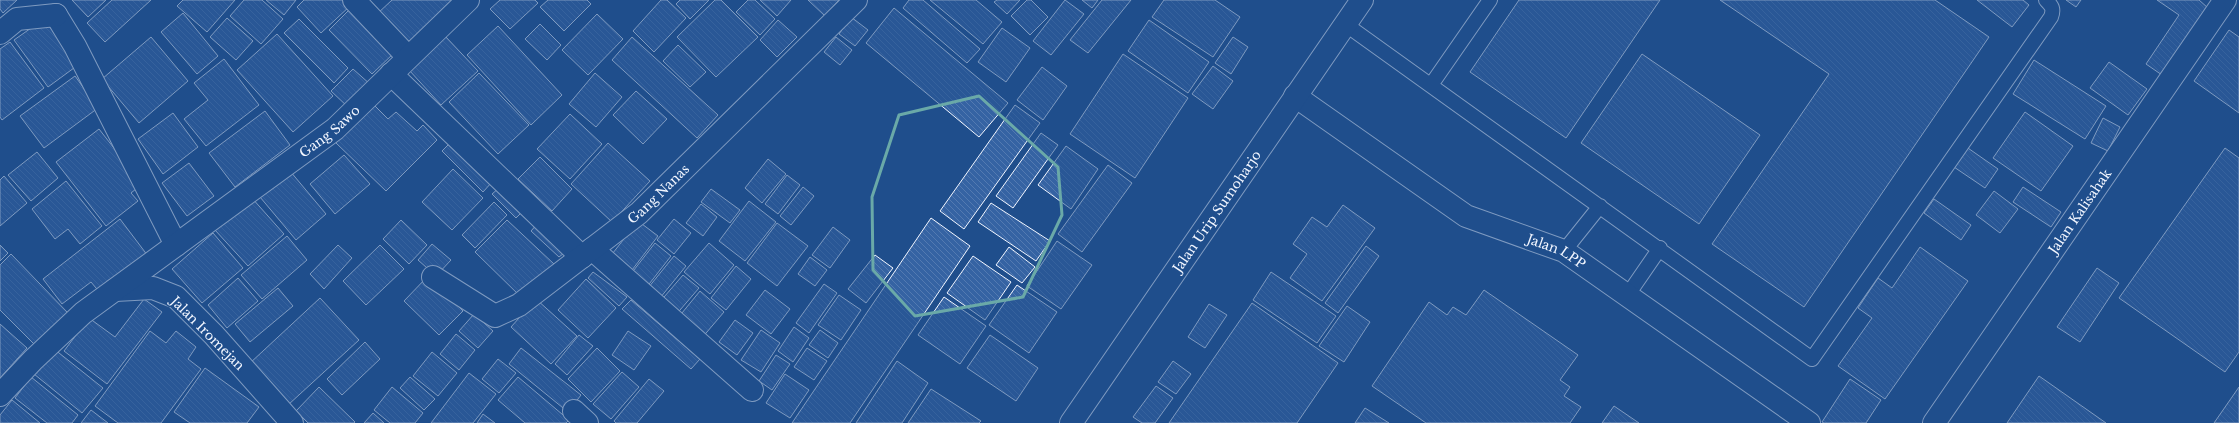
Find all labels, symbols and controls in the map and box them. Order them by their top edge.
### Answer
street label: Gang Sawo [296,102,364,161]
street label: Jalan Urip Sumoharjo [1168,147,1265,278]
street label: Gang Nanas [624,160,693,228]
street label: Jalan Kalisahak [2044,166,2115,259]
street label: Jalan LPP [1523,230,1589,273]
street label: Jalan Iromejan [166,291,248,374]

